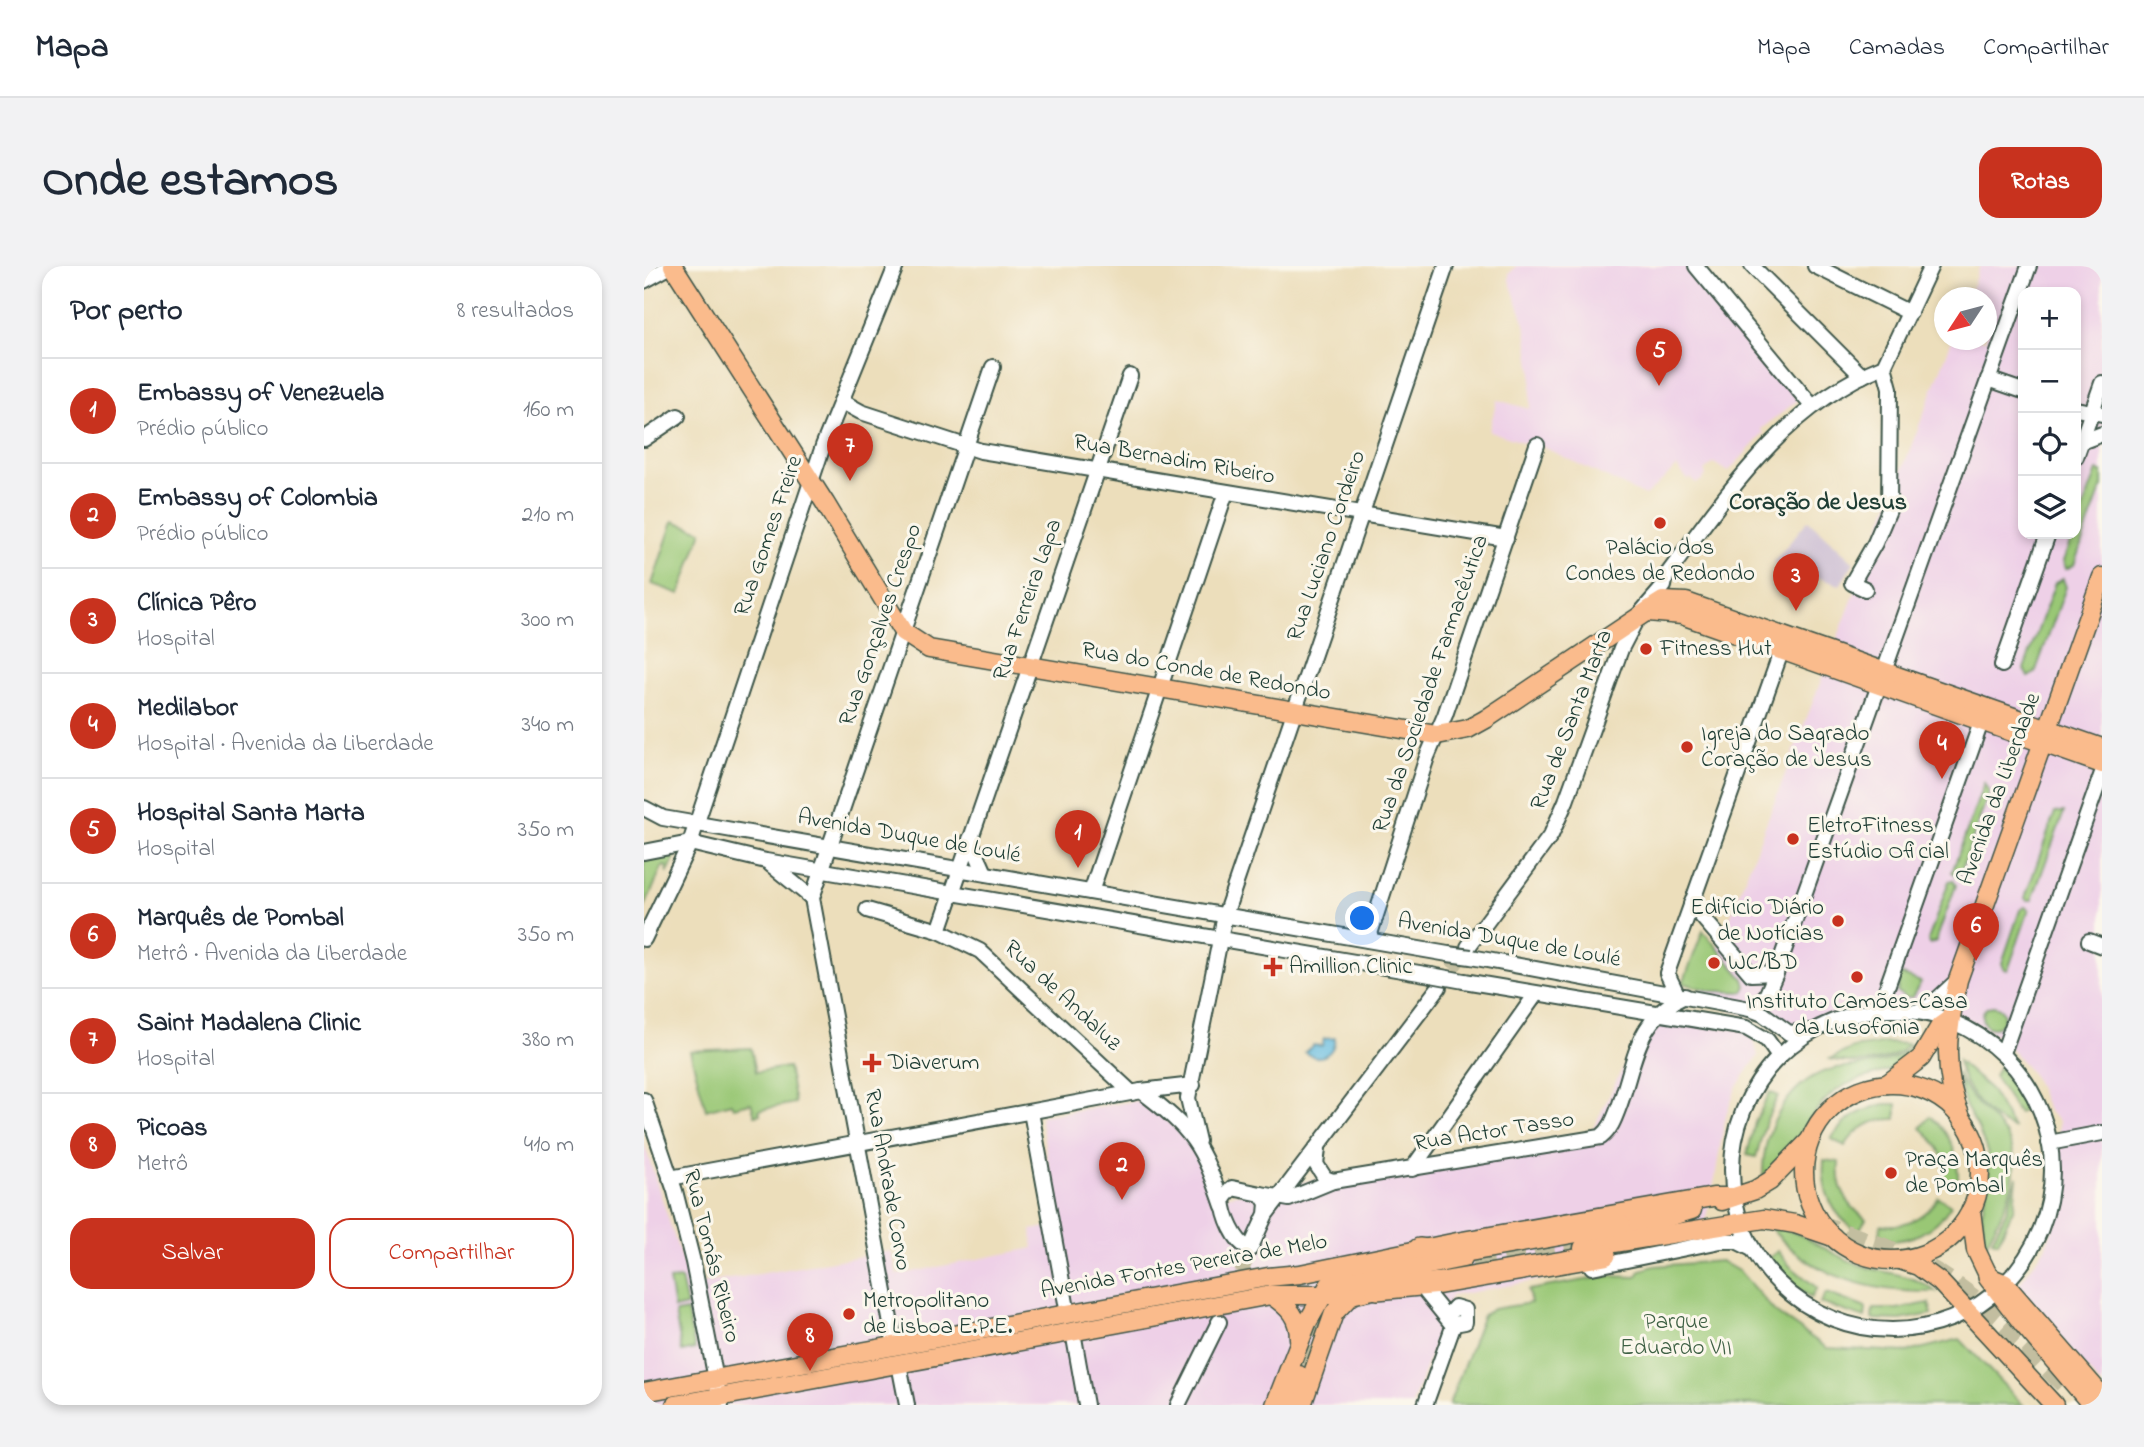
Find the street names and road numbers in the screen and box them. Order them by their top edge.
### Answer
street label: Rua Bernadim Ribeiro [1071,426,1277,494]
street label: Rua Luciano Cordeiro [1279,446,1375,646]
street label: Rua Gomes Freire [726,451,812,621]
street label: Rua Ferreira Lapa [985,515,1071,685]
street label: Rua Gonçalves Crespo [831,519,931,730]
street label: Rua da Sociedade Farmacêutica [1364,530,1498,838]
street label: Rua de Santa Marta [1522,625,1622,815]
street label: Rua do Conde de Redondo [1079,634,1333,710]
street label: Avenida da Liberdade [1950,688,2050,890]
street label: Avenida Duque de Loulé [795,801,1024,873]
street label: Avenida Duque de Loulé [1395,905,1624,977]
street label: Rua de Andaluz [996,933,1129,1060]
street label: Rua Andrade Corvo [855,1087,919,1273]
street label: Rua Actor Tasso [1411,1103,1577,1161]
street label: Rua Tomás Ribeiro [673,1166,749,1346]
street label: Avenida Fontes Pereira de Melo [1038,1226,1330,1308]

